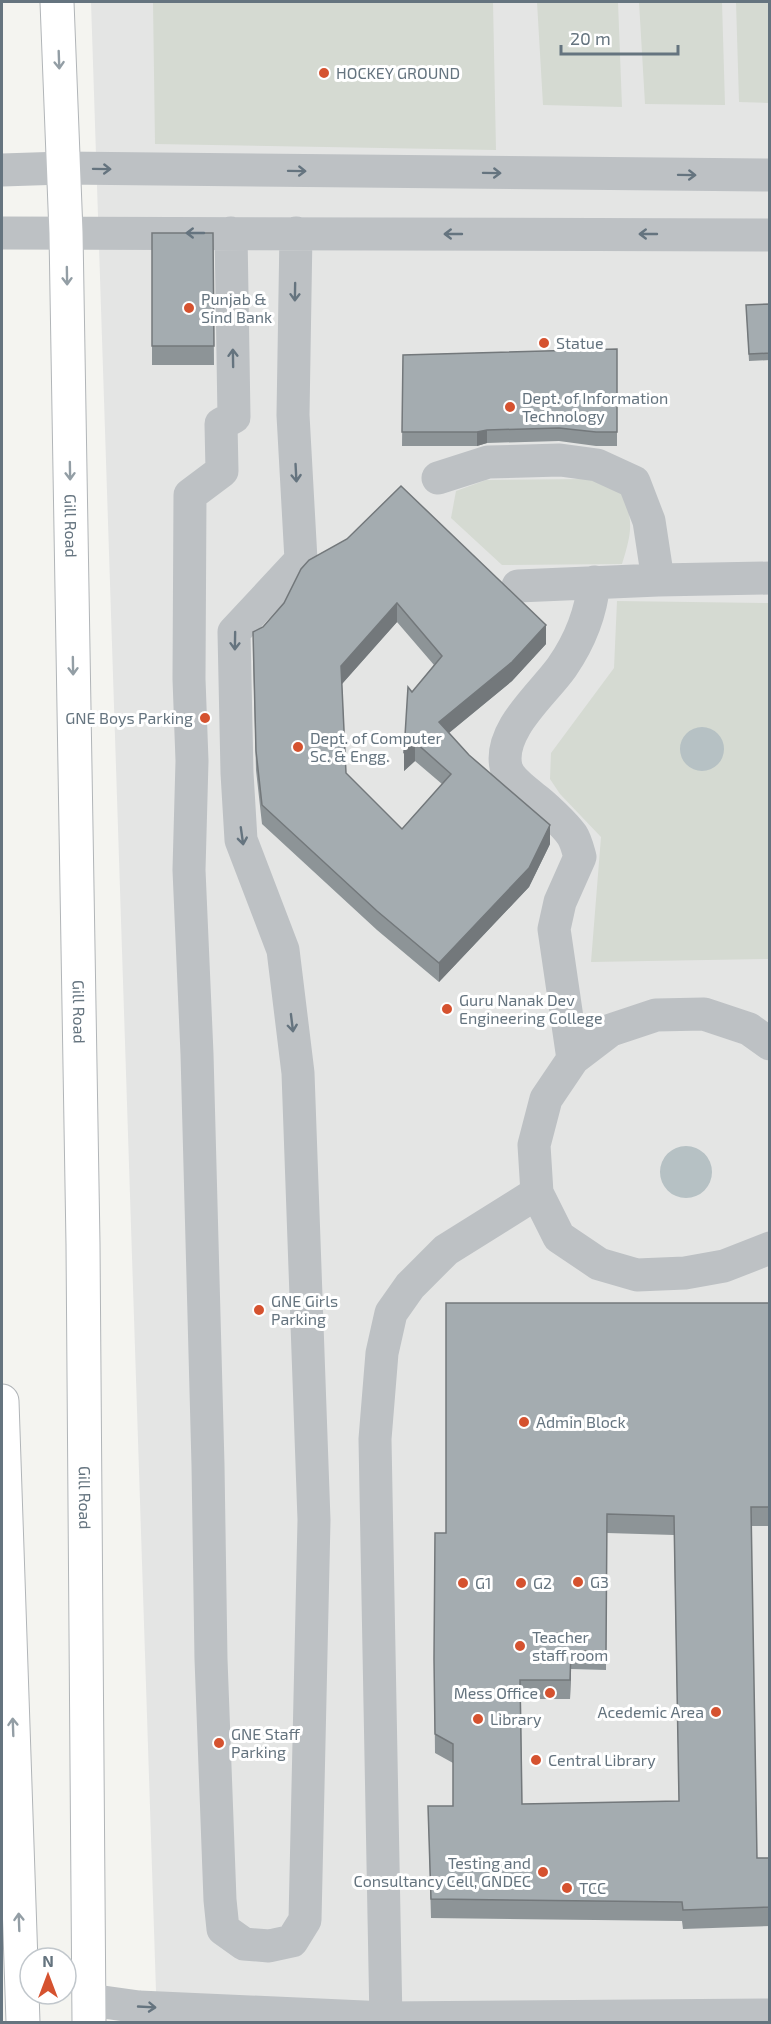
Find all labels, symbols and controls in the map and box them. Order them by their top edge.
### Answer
scale bar [561,18,678,56]
text: 20 m [570,27,611,49]
one-way arrow [53,49,65,69]
place label: HOCKEY GROUND [336,63,460,82]
marker: HOCKEY GROUND [317,66,331,80]
one-way arrow [91,163,111,175]
one-way arrow [286,165,306,177]
one-way arrow [481,167,501,179]
one-way arrow [676,169,696,180]
one-way arrow [186,227,206,239]
one-way arrow [444,228,464,240]
one-way arrow [639,229,659,240]
one-way arrow [61,265,73,285]
one-way arrow [289,281,301,301]
place label: Punjab & Sind Bank [201,289,272,326]
marker: Punjab & Sind Bank [182,301,196,315]
place label: Statue [556,333,604,352]
marker: Statue [537,336,551,350]
one-way arrow [227,349,239,369]
place label: Dept. of Information Technology [522,388,668,425]
marker: Dept. of Information Technology [503,400,517,414]
one-way arrow [64,460,76,480]
one-way arrow [291,463,302,483]
street label: Gill Road [61,494,81,558]
one-way arrow [229,631,240,651]
one-way arrow [68,655,79,675]
place label: GNE Boys Parking [65,708,193,727]
marker: GNE Boys Parking [198,711,212,725]
place label: Dept. of Computer Sc. & Engg. [310,728,443,765]
marker: Dept. of Computer Sc. & Engg. [291,740,305,754]
one-way arrow [236,826,247,845]
street label: Gill Road [70,980,90,1044]
place label: Guru Nanak Dev Engineering College [459,990,603,1027]
marker: Guru Nanak Dev Engineering College [440,1002,454,1016]
one-way arrow [287,1012,298,1032]
place label: GNE Girls Parking [271,1291,338,1328]
marker: GNE Girls Parking [252,1303,266,1317]
place label: Admin Block [536,1412,626,1431]
marker: Admin Block [517,1415,531,1429]
street label: Gill Road [76,1466,95,1530]
place label: G3 [590,1572,609,1591]
place label: G1 [475,1573,491,1592]
place label: G2 [533,1573,552,1592]
marker: G3 [571,1575,585,1589]
marker: G1 [456,1576,470,1590]
marker: G2 [514,1576,528,1590]
place label: Teacher staff room [532,1627,608,1664]
marker: Teacher staff room [513,1639,527,1653]
place label: Mess Office [454,1683,538,1702]
marker: Mess Office [543,1686,557,1700]
place label: Acedemic Area [597,1702,704,1721]
marker: Acedemic Area [709,1705,723,1719]
place label: Library [490,1709,542,1728]
marker: Library [471,1712,485,1726]
one-way arrow [7,1718,18,1738]
place label: GNE Staff Parking [231,1724,301,1761]
marker: GNE Staff Parking [212,1736,226,1750]
place label: Central Library [548,1750,656,1769]
marker: Central Library [529,1753,543,1767]
place label: Testing and Consultancy Cell, GNDEC [354,1853,531,1890]
marker: Testing and Consultancy Cell, GNDEC [536,1865,550,1879]
place label: TCC [579,1878,606,1897]
marker: TCC [560,1881,574,1895]
one-way arrow [14,1913,25,1933]
north arrow [18,1946,78,2006]
text: N [42,1951,54,1970]
one-way arrow [137,2001,156,2012]

